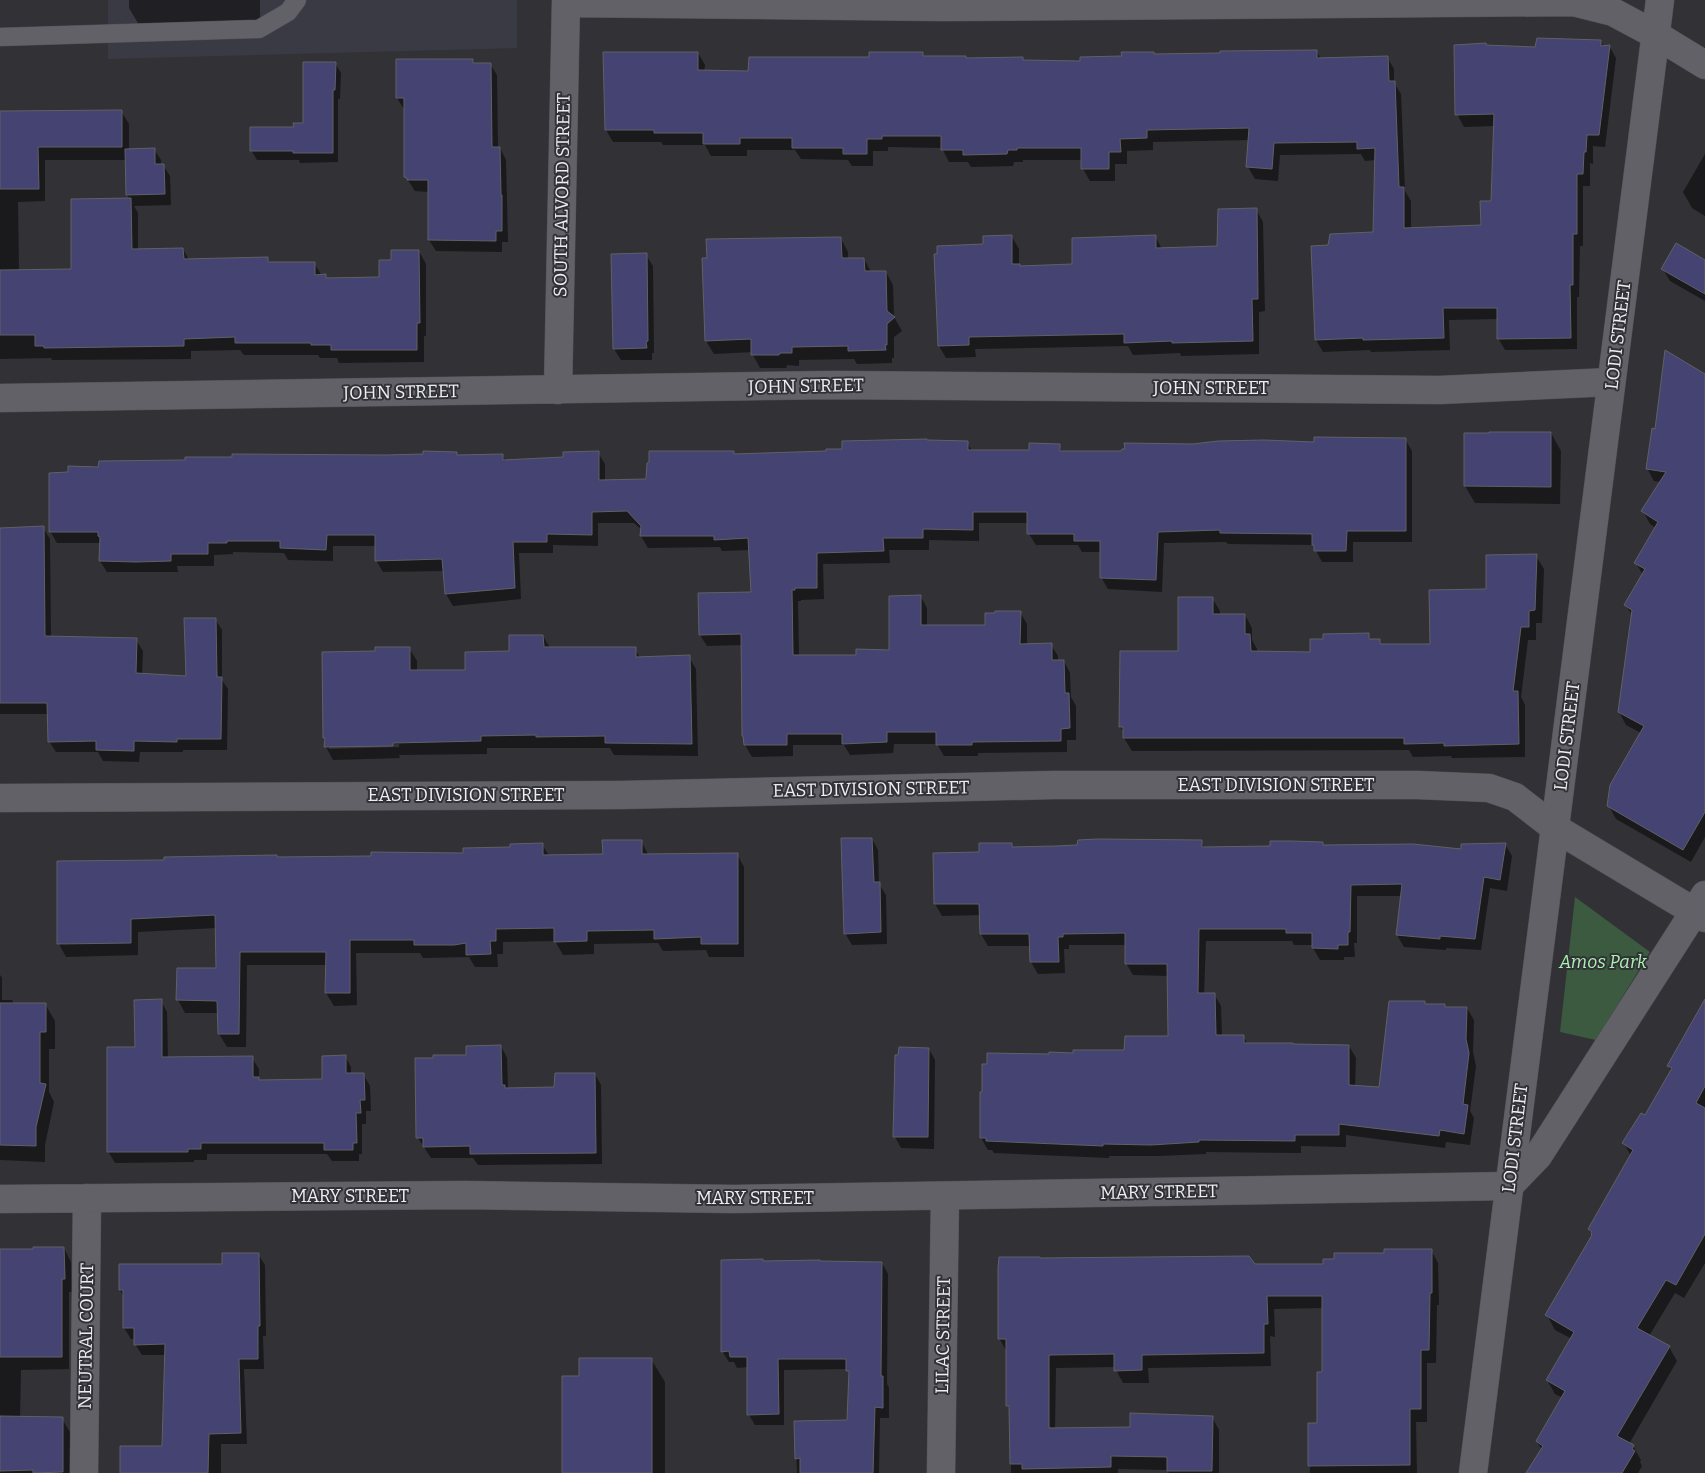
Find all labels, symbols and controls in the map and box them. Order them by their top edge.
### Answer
street label: SOUTH ALVORD STREET [549,92,575,297]
street label: LODI STREET [1600,279,1636,391]
street label: JOHN STREET [747,374,865,398]
street label: JOHN STREET [1152,377,1269,399]
street label: JOHN STREET [342,380,460,404]
street label: LODI STREET [1549,680,1585,792]
street label: EAST DIVISION STREET [1178,774,1375,796]
street label: EAST DIVISION STREET [772,776,970,802]
street label: EAST DIVISION STREET [368,784,565,806]
park label: Amos Park [1558,951,1647,973]
street label: LODI STREET [1497,1082,1533,1194]
street label: MARY STREET [1100,1180,1219,1204]
street label: MARY STREET [291,1185,409,1207]
street label: MARY STREET [696,1187,814,1209]
street label: NEUTRAL COURT [74,1262,98,1409]
street label: LILAC STREET [931,1275,955,1394]

